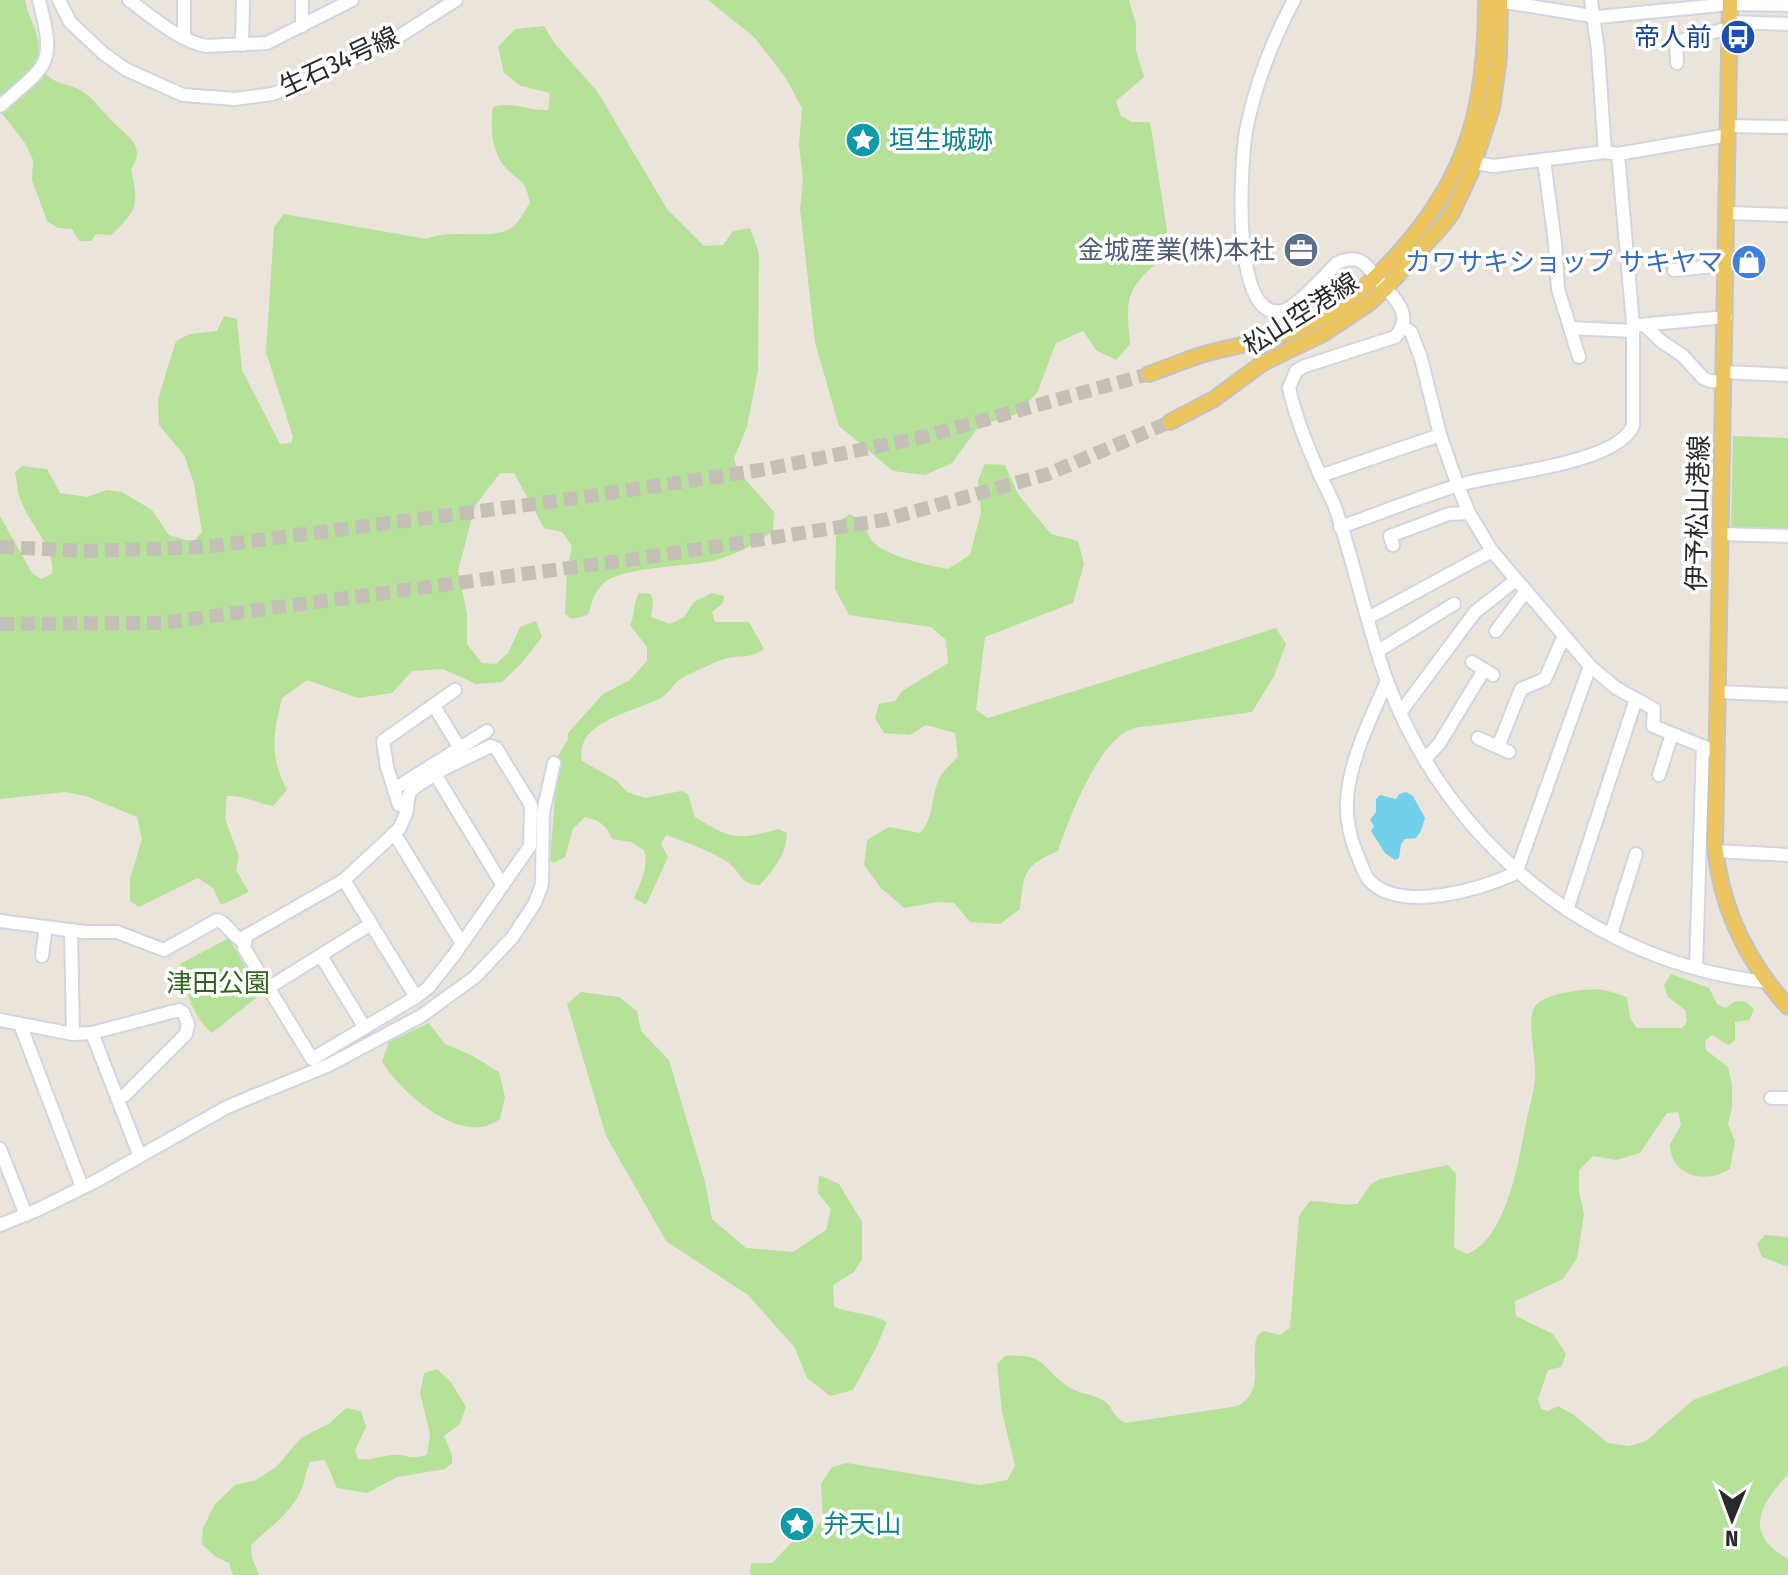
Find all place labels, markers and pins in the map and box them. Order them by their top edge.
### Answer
bus stop icon: 帝人前 [1719,18,1757,56]
place label: 帝人前 [1634,22,1712,53]
place icon: 垣生城跡 [844,121,882,159]
place label: 垣生城跡 [889,125,993,156]
office icon: 金城産業(株)本社 [1282,231,1320,269]
place label: 金城産業(株)本社 [1078,235,1275,266]
shop icon: カワサキショップ サキヤマ [1730,243,1768,281]
place label: カワサキショップ サキヤマ [1405,247,1723,278]
place icon: 弁天山 [778,1505,816,1543]
place label: 弁天山 [823,1509,901,1540]

